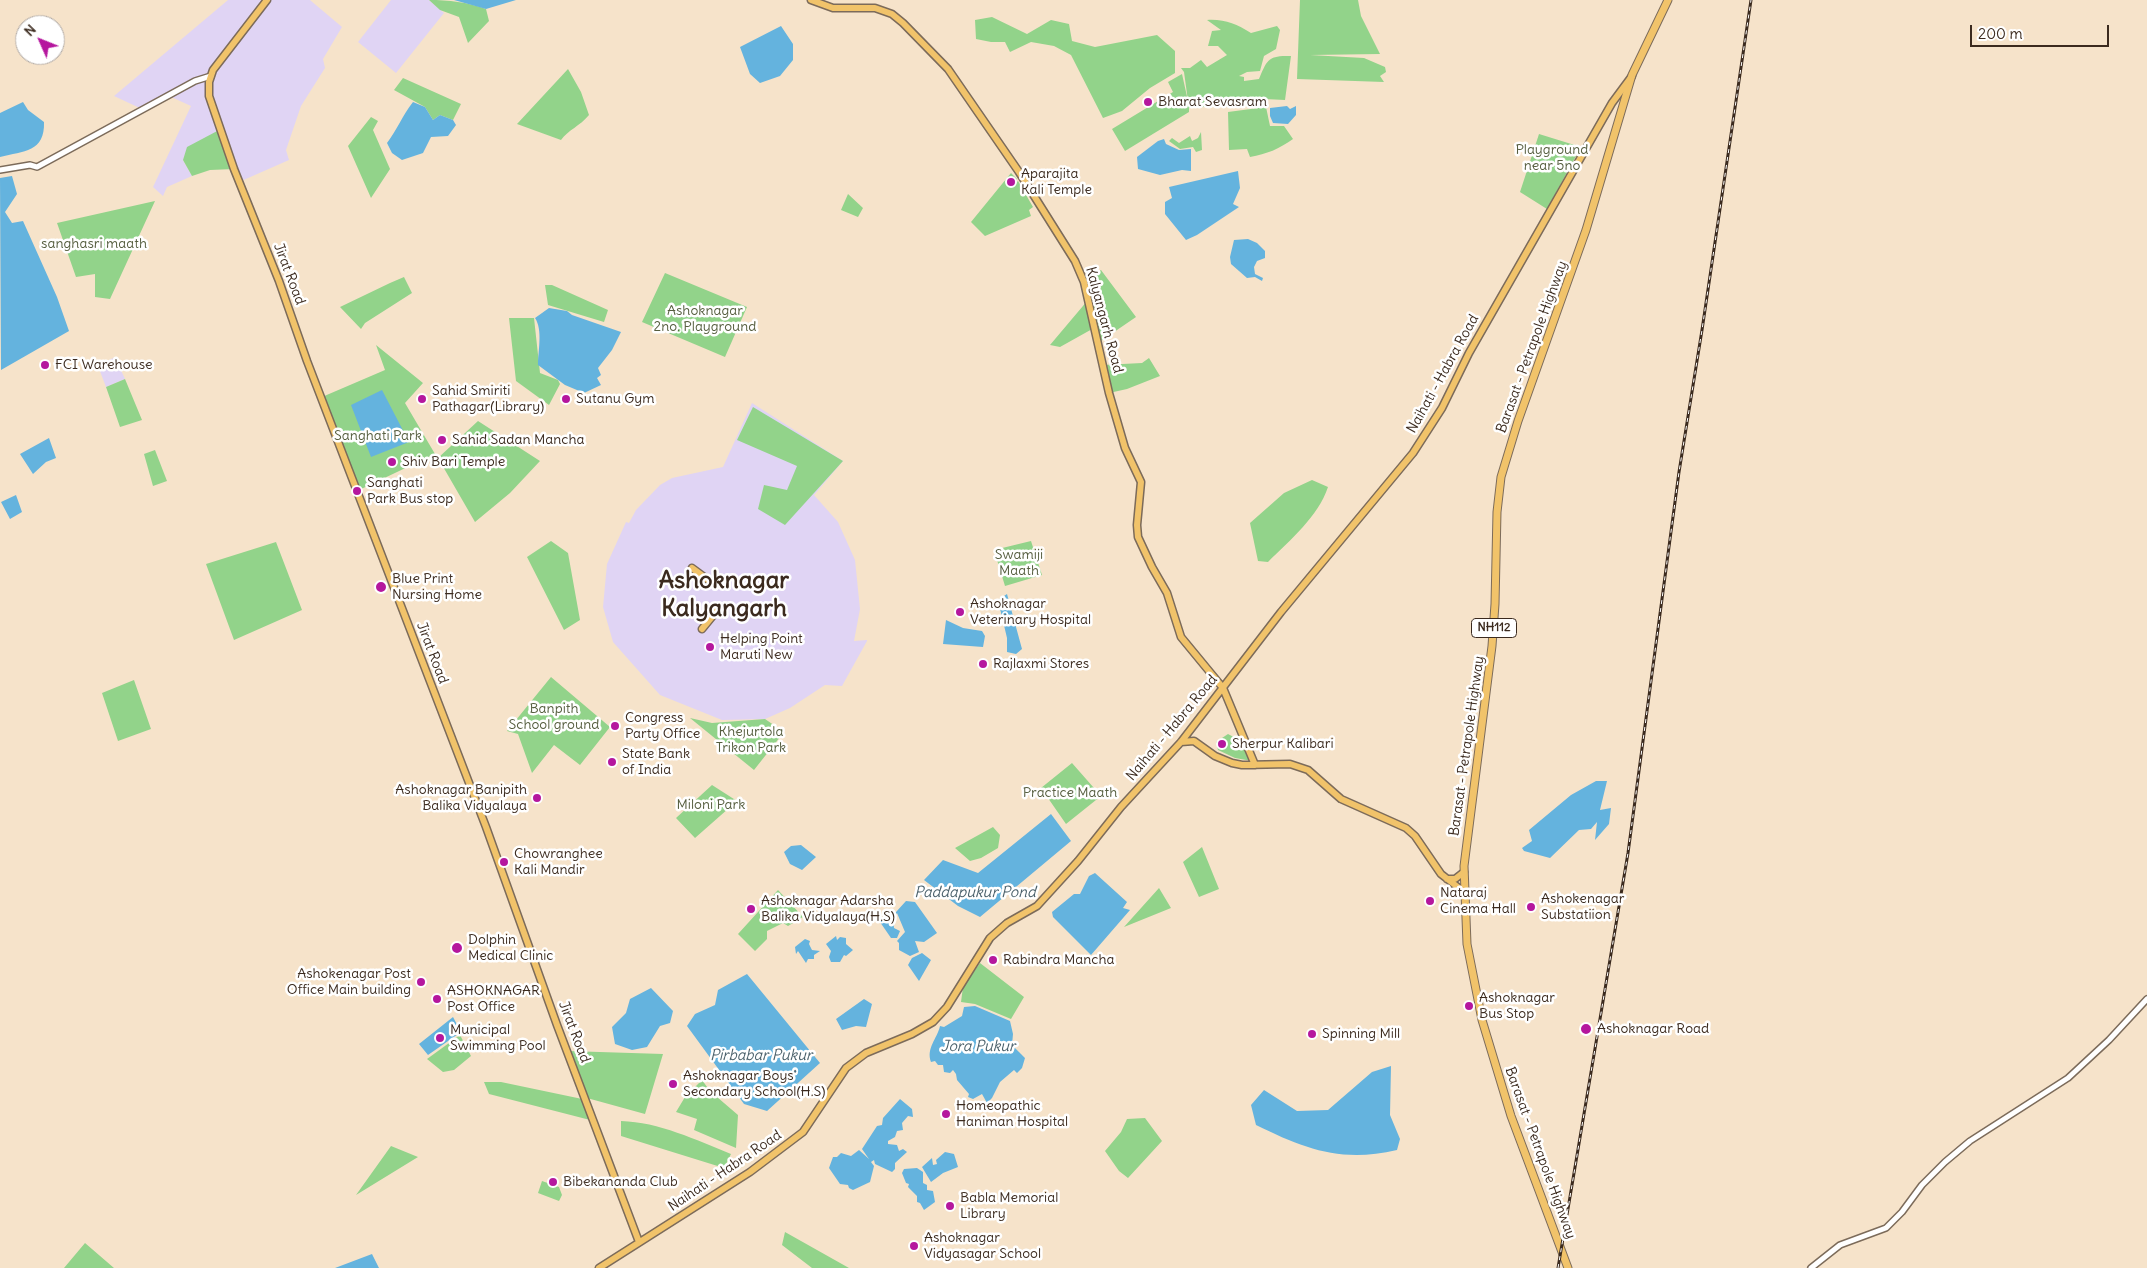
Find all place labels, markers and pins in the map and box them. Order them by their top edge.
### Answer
place label: Bharat Sevasram [1158,94,1267,110]
marker: Bharat Sevasram [1142,96,1154,108]
place label: Aparajita Kali Temple [1021,166,1092,198]
marker: Aparajita Kali Temple [1005,176,1017,188]
place label: FCI Warehouse [55,357,153,373]
marker: FCI Warehouse [39,359,51,371]
place label: Sahid Smiriti Pathagar(Library) [432,383,544,416]
place label: Sutanu Gym [576,391,655,407]
marker: Sahid Smiriti Pathagar(Library) [416,393,428,405]
marker: Sutanu Gym [560,393,572,405]
place label: Sahid Sadan Mancha [452,432,584,448]
marker: Sahid Sadan Mancha [436,434,448,446]
place label: Shiv Bari Temple [402,454,505,470]
marker: Shiv Bari Temple [386,456,398,468]
place label: Sanghati Park Bus stop [367,475,453,508]
marker: Sanghati Park Bus stop [351,485,363,497]
place label: Blue Print Nursing Home [392,571,482,604]
marker: Blue Print Nursing Home [374,580,388,594]
place label: Ashoknagar Veterinary Hospital [970,596,1091,628]
marker: Ashoknagar Veterinary Hospital [954,606,966,618]
place label: Helping Point Maruti New [720,631,803,664]
marker: Helping Point Maruti New [704,641,716,653]
place label: Rajlaxmi Stores [993,656,1089,672]
marker: Rajlaxmi Stores [977,658,989,670]
place label: Congress Party Office [625,710,700,742]
marker: Congress Party Office [609,720,621,732]
place label: Sherpur Kalibari [1232,736,1334,752]
marker: Sherpur Kalibari [1216,738,1228,750]
place label: State Bank of India [622,746,690,779]
marker: State Bank of India [606,756,618,768]
place label: Ashoknagar Banipith Balika Vidyalaya [395,782,527,814]
marker: Ashoknagar Banipith Balika Vidyalaya [531,792,543,804]
place label: Chowranghee Kali Mandir [514,846,603,879]
marker: Chowranghee Kali Mandir [498,856,510,868]
place label: Nataraj Cinema Hall [1440,885,1516,918]
place label: Ashokenagar Substatiion [1541,891,1624,924]
place label: Ashoknagar Adarsha Balika Vidyalaya(H.S) [761,893,895,926]
marker: Nataraj Cinema Hall [1424,895,1436,907]
marker: Ashokenagar Substatiion [1525,901,1537,913]
marker: Ashoknagar Adarsha Balika Vidyalaya(H.S) [745,903,757,915]
place label: Dolphin Medical Clinic [468,932,553,964]
marker: Dolphin Medical Clinic [450,941,464,955]
place label: Rabindra Mancha [1003,952,1114,968]
marker: Rabindra Mancha [987,954,999,966]
place label: Ashokenagar Post Office Main building [287,966,411,999]
marker: Ashokenagar Post Office Main building [415,976,427,988]
place label: ASHOKNAGAR Post Office [447,983,540,1016]
place label: Ashoknagar Bus Stop [1479,990,1555,1022]
marker: ASHOKNAGAR Post Office [431,993,443,1005]
marker: Ashoknagar Bus Stop [1463,1000,1475,1012]
place label: Ashoknagar Road [1597,1021,1709,1037]
place label: Municipal Swimming Pool [450,1022,546,1054]
marker: Ashoknagar Road [1579,1022,1593,1036]
place label: Spinning Mill [1322,1026,1400,1042]
marker: Spinning Mill [1306,1028,1318,1040]
marker: Municipal Swimming Pool [434,1032,446,1044]
place label: Ashoknagar Boys' Secondary School(H.S) [683,1068,826,1100]
marker: Ashoknagar Boys' Secondary School(H.S) [667,1078,679,1090]
place label: Homeopathic Haniman Hospital [956,1098,1068,1130]
marker: Homeopathic Haniman Hospital [940,1108,952,1120]
place label: Bibekananda Club [563,1174,678,1190]
marker: Bibekananda Club [547,1176,559,1188]
place label: Babla Memorial Library [960,1190,1058,1222]
marker: Babla Memorial Library [944,1200,956,1212]
place label: Ashoknagar Vidyasagar School [924,1230,1041,1262]
marker: Ashoknagar Vidyasagar School [908,1240,920,1252]

